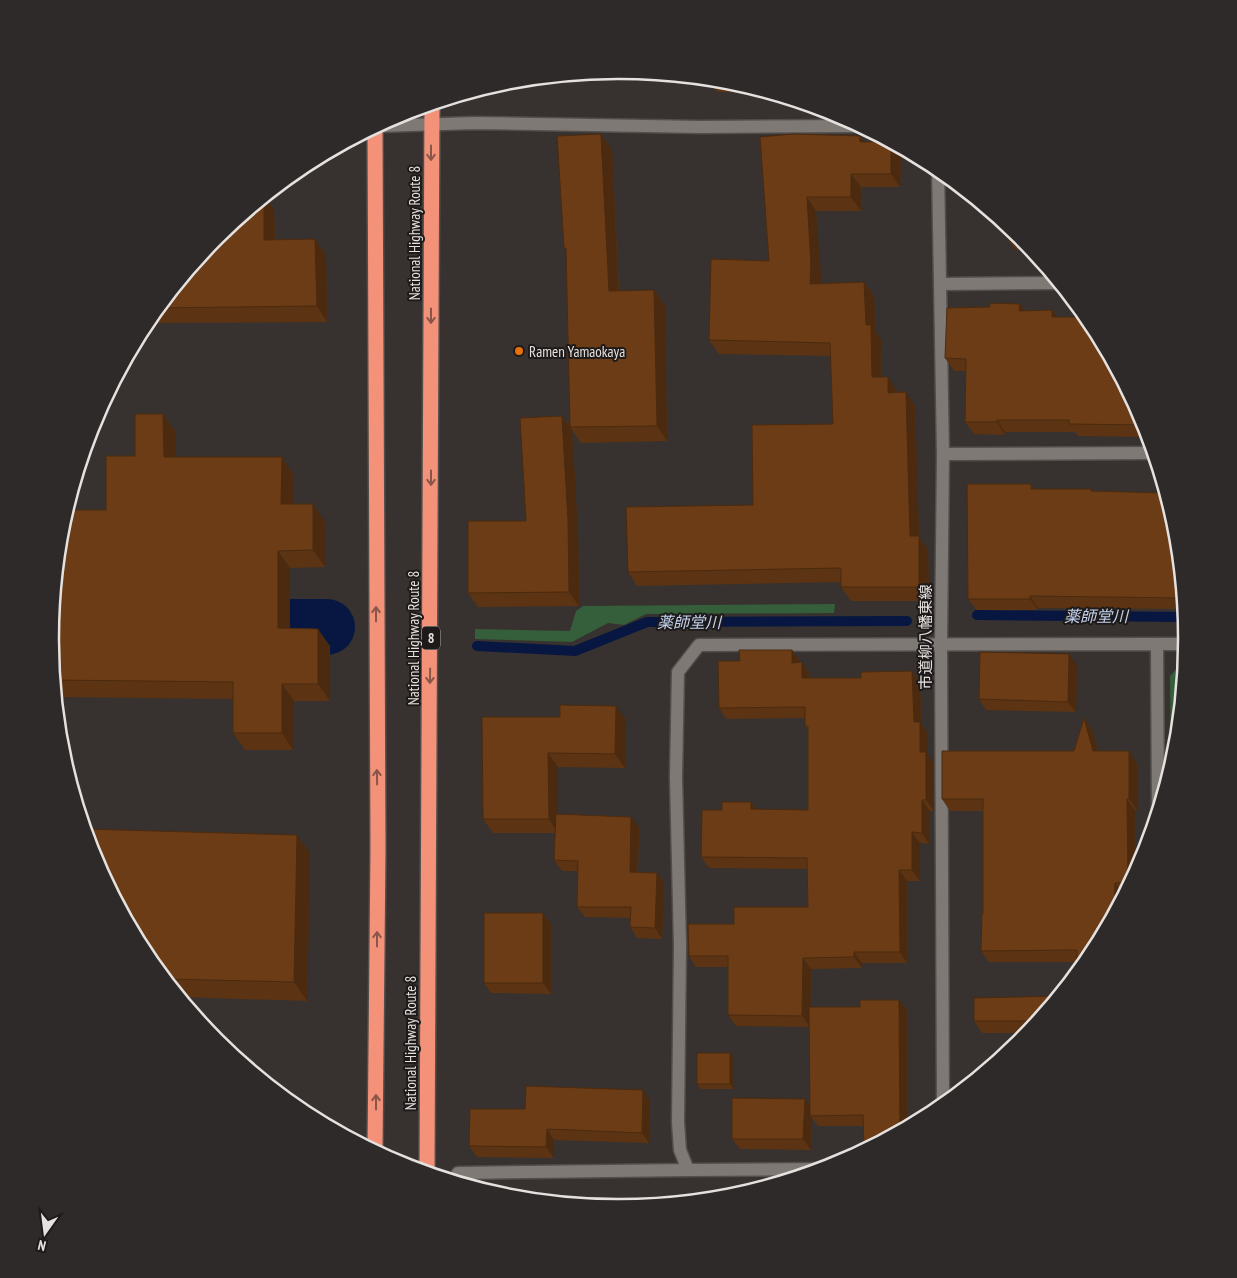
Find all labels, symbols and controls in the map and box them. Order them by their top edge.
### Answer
one-way arrow [426,144,436,161]
street label: National Highway Route 8 [405,166,424,300]
one-way arrow [426,307,436,323]
place label: Ramen Yamaokaya [529,342,625,361]
marker: Ramen Yamaokaya [513,345,525,357]
one-way arrow [426,470,436,486]
street label: National Highway Route 8 [404,571,423,705]
street label: 市道柳八幡東線 [916,584,935,690]
water label: 薬師堂川 [1064,606,1130,626]
one-way arrow [371,607,381,623]
water label: 薬師堂川 [657,612,723,632]
road number: 8 [422,626,440,650]
one-way arrow [425,667,435,683]
one-way arrow [372,769,382,786]
one-way arrow [372,931,382,948]
street label: National Highway Route 8 [401,976,420,1110]
one-way arrow [371,1094,381,1110]
north arrow [20,1208,70,1258]
text: N [36,1236,48,1255]

